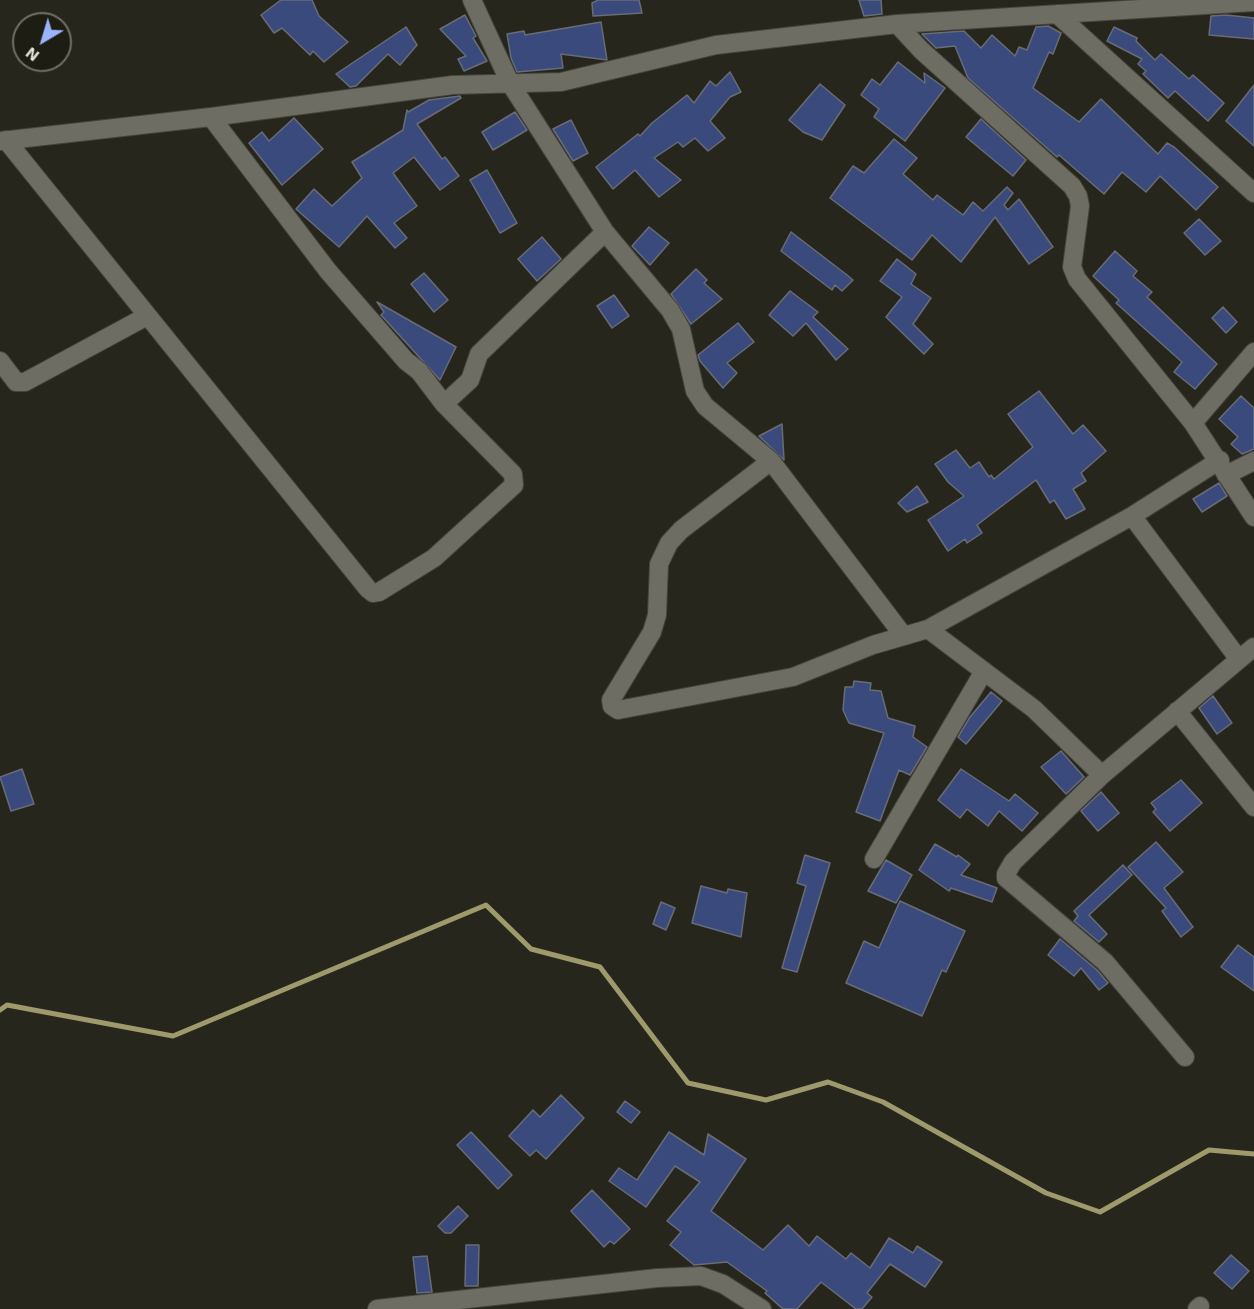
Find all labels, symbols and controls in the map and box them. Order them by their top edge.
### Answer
north arrow [12,12,72,72]
text: N [21,44,42,66]

